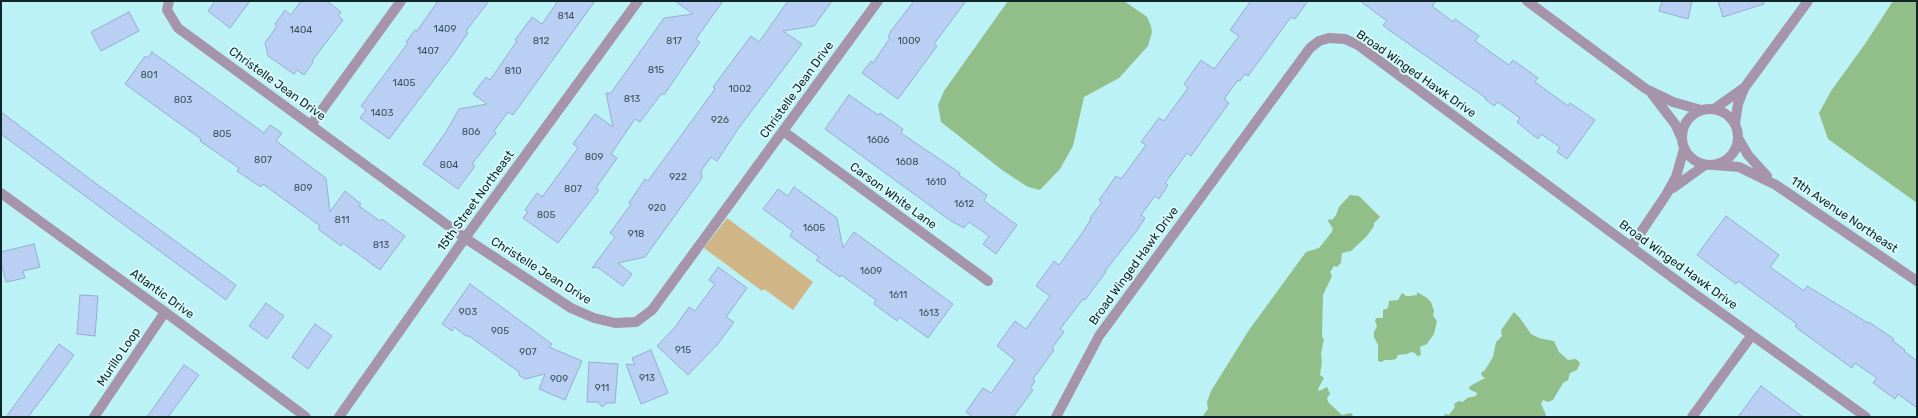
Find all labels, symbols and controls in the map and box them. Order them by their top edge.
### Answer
house number: 814 [558,10,574,22]
house number: 1409 [434,23,456,35]
house number: 1404 [289,24,313,36]
street label: Broad Winged Hawk Drive [1353,27,1479,121]
house number: 812 [533,35,549,47]
house number: 817 [666,35,682,47]
house number: 1009 [898,35,920,47]
street label: Christelle Jean Drive [757,39,837,141]
street label: Christelle Jean Drive [226,44,328,124]
house number: 1407 [417,45,439,57]
house number: 815 [648,64,664,76]
house number: 810 [505,65,521,77]
house number: 801 [141,69,157,81]
house number: 1405 [393,77,415,89]
house number: 1002 [729,83,751,95]
house number: 813 [624,93,640,105]
house number: 803 [174,94,192,106]
house number: 1403 [371,107,393,119]
house number: 926 [711,114,729,126]
house number: 806 [462,126,480,138]
house number: 805 [213,128,231,140]
house number: 1606 [867,134,889,146]
street label: 15th Street Northeast [435,148,517,254]
house number: 809 [585,151,603,163]
house number: 807 [254,154,272,166]
house number: 1608 [895,156,919,168]
house number: 804 [440,159,458,171]
street label: Carson White Lane [847,160,939,232]
house number: 922 [669,171,687,183]
street label: 11th Avenue Northeast [1788,174,1900,256]
house number: 1610 [926,176,946,188]
house number: 809 [294,182,312,194]
house number: 807 [564,183,582,195]
house number: 1612 [954,198,974,210]
house number: 920 [648,202,666,214]
street label: Broad Winged Hawk Drive [1086,204,1182,328]
house number: 805 [537,209,555,221]
house number: 811 [335,214,349,226]
street label: Broad Winged Hawk Drive [1616,217,1740,313]
house number: 1605 [803,222,825,234]
house number: 918 [628,228,644,240]
street label: Christelle Jean Drive [488,234,594,308]
house number: 813 [373,239,389,251]
house number: 1609 [860,265,882,277]
street label: Atlantic Drive [127,266,197,322]
house number: 1611 [889,289,907,301]
house number: 903 [459,306,477,318]
house number: 1613 [919,307,939,319]
street label: Murillo Loop [94,325,144,389]
house number: 905 [491,325,509,337]
house number: 915 [675,344,691,356]
house number: 907 [519,346,537,358]
house number: 913 [639,372,655,384]
house number: 909 [550,373,568,385]
house number: 911 [595,382,609,394]

